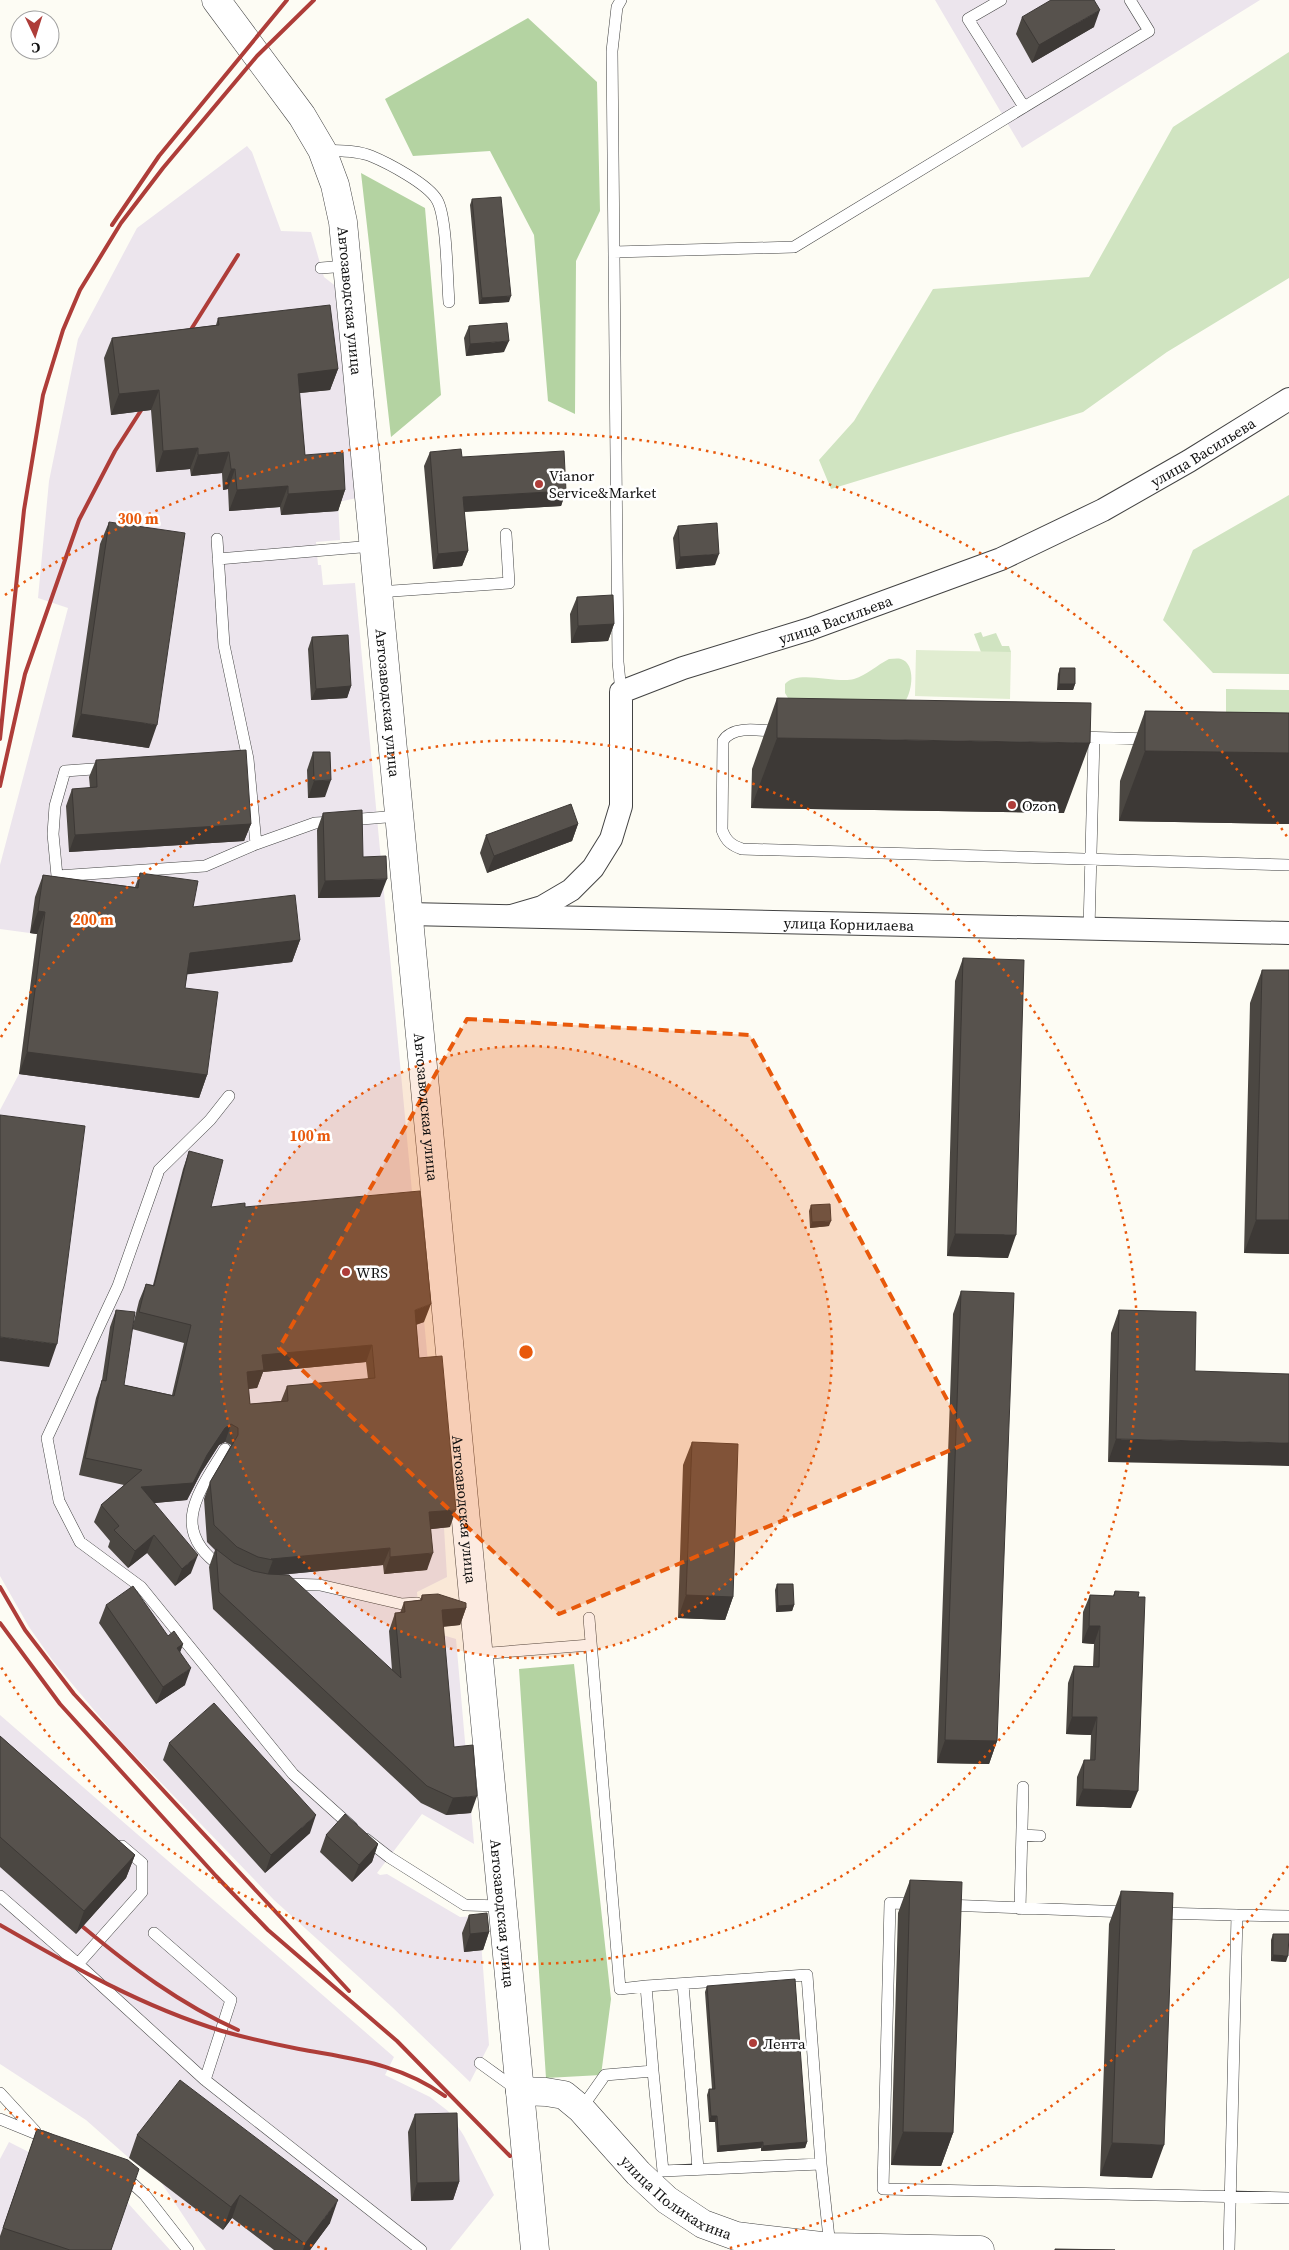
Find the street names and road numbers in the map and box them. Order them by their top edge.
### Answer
street label: Автозаводская улица [333,225,368,376]
street label: улица Васильева [1146,412,1259,491]
street label: улица Васильева [776,589,895,649]
street label: Автозаводская улица [371,628,406,778]
street label: улица Корнилаева [784,912,915,935]
street label: Автозаводская улица [409,1032,444,1182]
street label: Автозаводская улица [447,1434,482,1585]
street label: Автозаводская улица [486,1838,521,1989]
street label: улица Поликахина [616,2150,735,2244]

